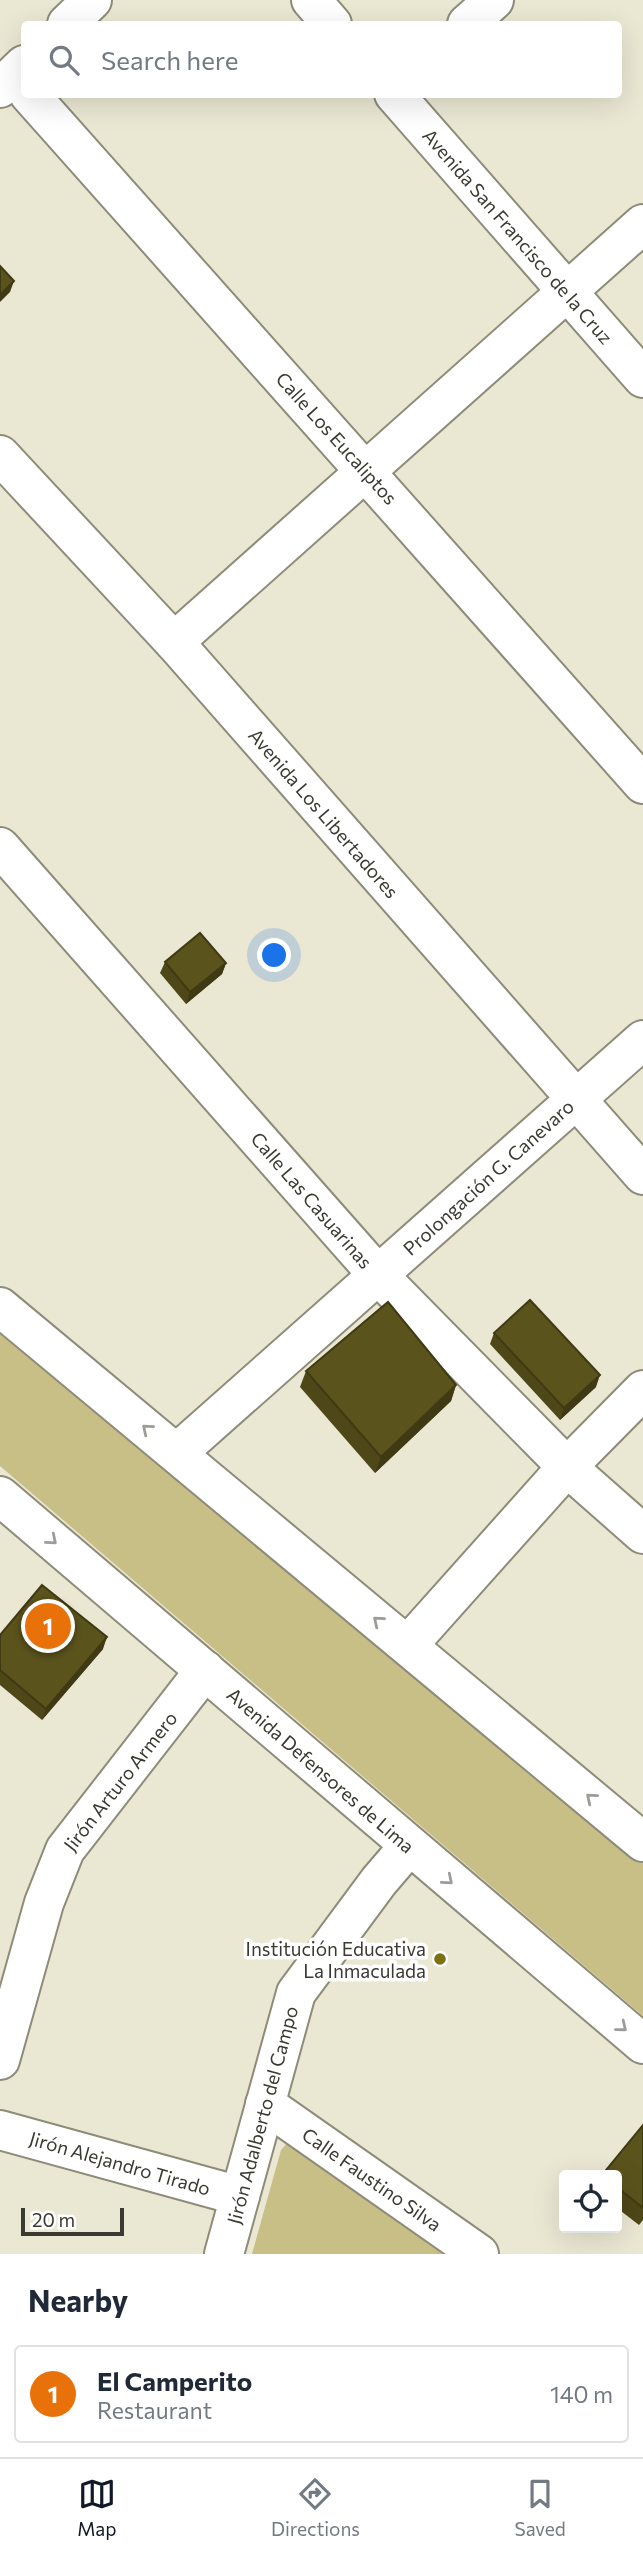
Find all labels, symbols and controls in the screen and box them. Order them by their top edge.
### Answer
search box [21,21,622,98]
icon: search [45,41,83,79]
text: Search here [101,44,239,75]
street label: Avenida San Francisco de la Cruz [418,124,618,348]
street label: Calle Los Eucaliptos [272,367,402,509]
street label: Avenida Los Libertadores [244,724,404,902]
your location [257,938,291,972]
street label: Prolongación G. Canevaro [398,1094,578,1260]
street label: Calle Las Casuarinas [246,1127,378,1273]
one-way arrow [142,1424,154,1437]
one-way arrow [44,1532,57,1544]
pin: 1 [25,1600,71,1652]
one-way arrow [374,1617,387,1629]
street label: Avenida Defensores de Lima [223,1682,419,1858]
street label: Jirón Arturo Armero [58,1707,182,1855]
one-way arrow [586,1794,599,1806]
one-way arrow [440,1872,453,1884]
place label: Institución Educativa La Inmaculada [246,1937,426,1982]
marker: Institución Educativa La Inmaculada [432,1951,448,1967]
street label: Jirón Adalberto del Campo [222,2003,302,2227]
one-way arrow [613,2019,626,2031]
street label: Calle Faustino Silva [298,2122,446,2236]
street label: Jirón Alejandro Tirado [27,2126,213,2200]
map controls [559,2170,622,2233]
button: locate [559,2170,622,2233]
scale bar [21,2205,124,2237]
text: 20 m [32,2208,75,2231]
text: Nearby [28,2281,128,2318]
text: El Camperito [97,2365,252,2396]
text: 1 [48,2380,58,2408]
text: 140 m [550,2380,613,2408]
text: Restaurant [97,2396,212,2424]
tab: Map [77,2475,116,2540]
tab: Directions [271,2475,360,2540]
tab: Saved [514,2475,566,2540]

